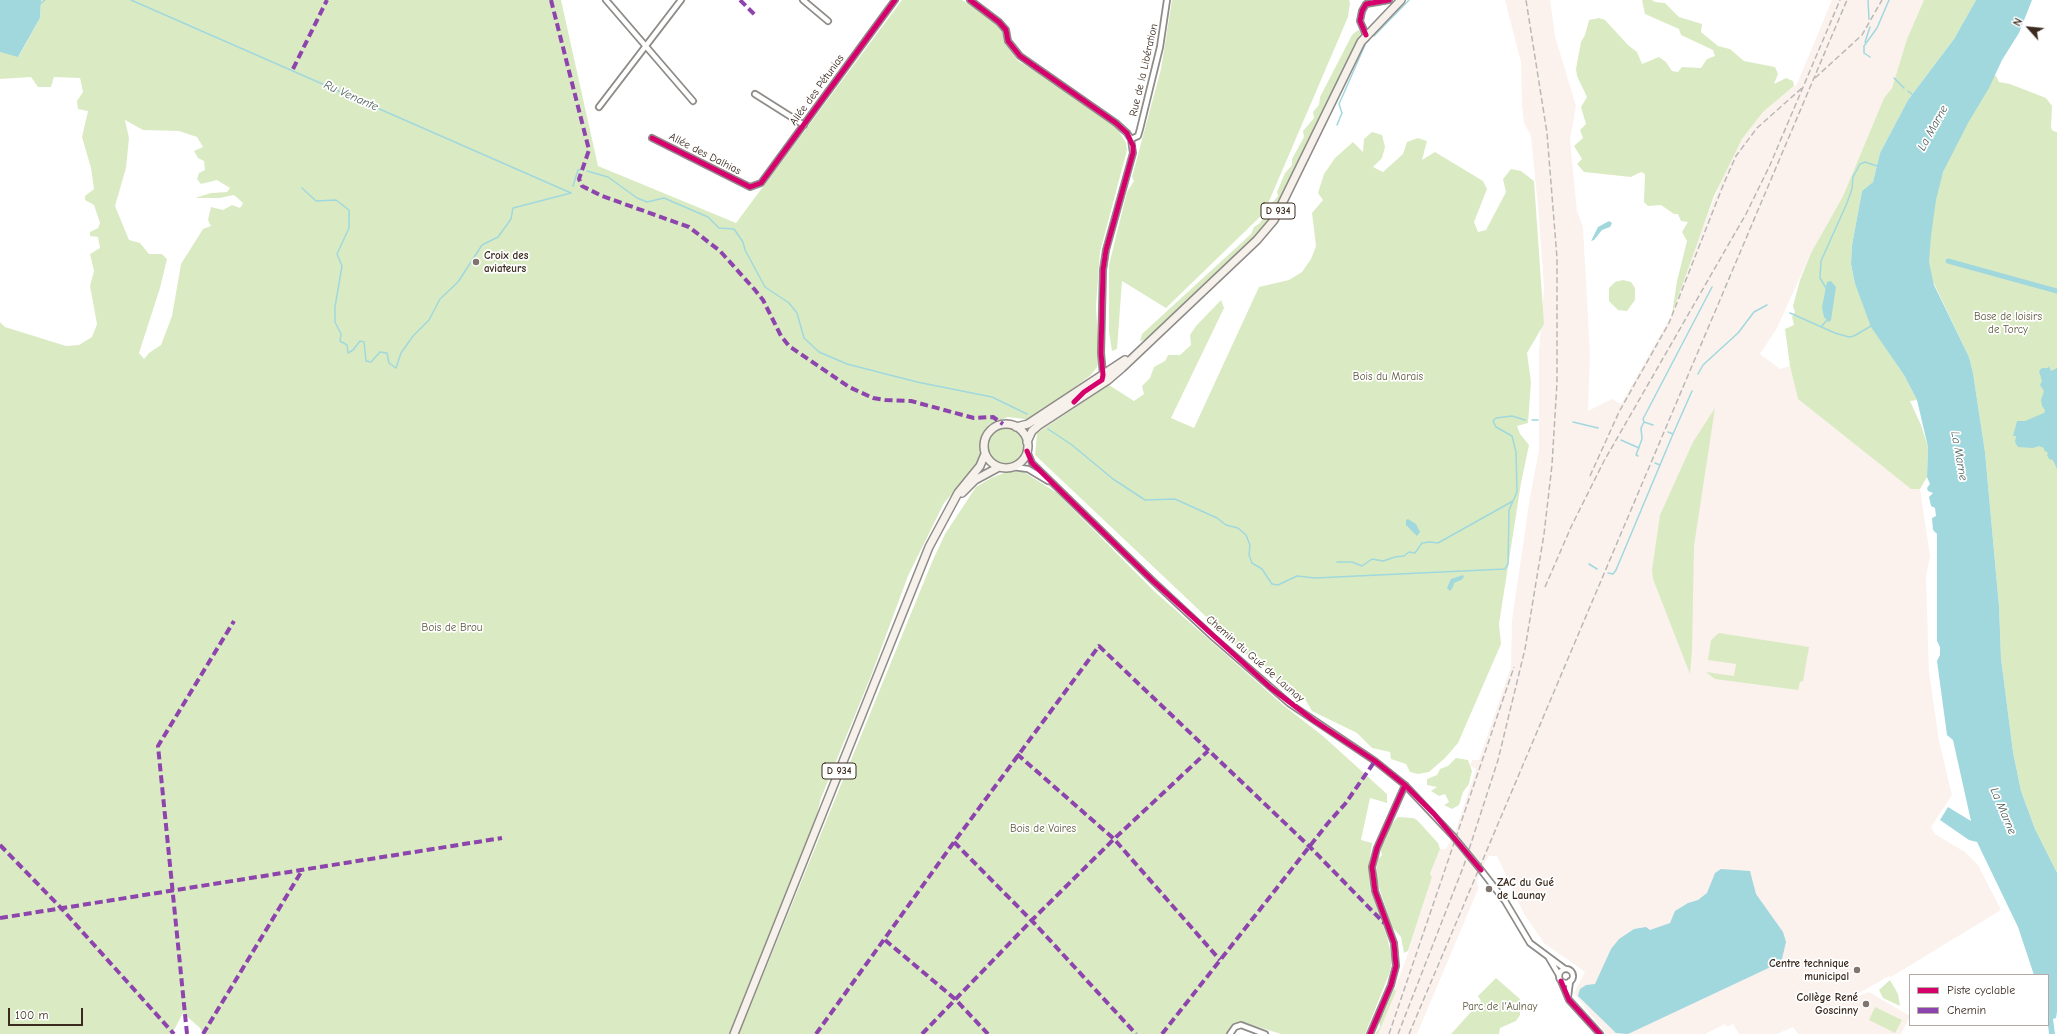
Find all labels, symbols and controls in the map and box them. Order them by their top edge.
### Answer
north arrow [2009,8,2049,48]
text: N [2010,16,2025,28]
street label: Rue de la Libération [1127,22,1161,118]
street label: Allée des Pétunias [787,52,847,128]
water label: Ru Venante [321,78,381,114]
water label: La Marne [1915,103,1951,153]
street label: Allée des Dalhias [667,130,743,178]
road number: D 934 [1261,203,1295,219]
place label: Croix des aviateurs [484,249,528,275]
marker: Croix des aviateurs [471,257,481,267]
park label: Base de loisirs de Torcy [1974,310,2042,336]
park label: Bois du Marais [1353,370,1423,384]
water label: La Marne [1948,430,1970,482]
street label: Chemin du Gué de Launay [1203,613,1307,705]
park label: Bois de Brou [422,621,482,635]
road number: D 934 [822,763,856,779]
water label: La Marne [1987,785,2019,837]
park label: Bois de Vaires [1010,822,1076,836]
place label: ZAC du Gué de Launay [1497,876,1554,902]
marker: ZAC du Gué de Launay [1484,884,1494,894]
place label: Centre technique municipal [1769,957,1849,983]
marker: Centre technique municipal [1852,965,1862,975]
legend [1909,974,2049,1026]
text: Piste cyclable [1947,983,2015,997]
place label: Collège René Goscinny [1797,991,1858,1017]
marker: Collège René Goscinny [1861,999,1871,1009]
scale bar [10,1000,85,1026]
park label: Parc de l'Aulnay [1462,1000,1538,1014]
text: Chemin [1947,1003,1986,1017]
text: 100 m [15,1008,48,1022]

